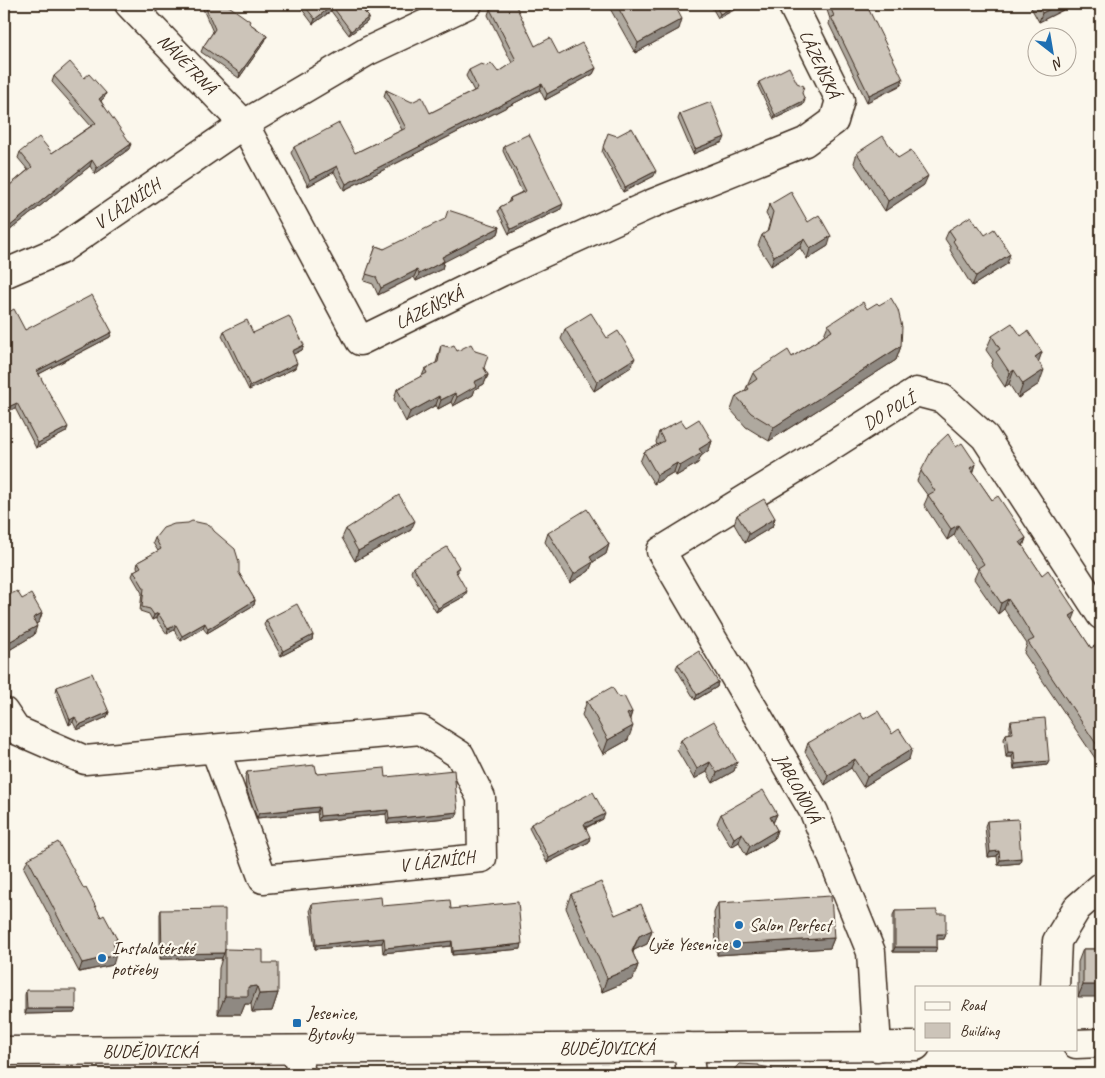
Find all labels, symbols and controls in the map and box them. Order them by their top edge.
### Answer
street label: LÁZEŇSKÁ [795,27,846,104]
north arrow [1028,28,1078,78]
street label: NÁVĚTRNÁ [153,29,223,101]
text: N [1048,53,1067,73]
street label: V LÁZNÍCH [90,172,167,234]
street label: LÁZEŇSKÁ [392,281,469,334]
street label: DO POLÍ [859,386,922,435]
street label: JABLOŇOVÁ [769,749,827,829]
street label: V LÁZNÍCH [398,845,479,877]
place label: Salon Perfect [749,914,834,936]
marker: Salon Perfect [733,919,745,931]
place label: Lyže Yesenice [648,933,728,955]
place label: Instalatérské potřeby [112,937,197,980]
marker: Lyže Yesenice [731,938,743,950]
marker: Instalatérské potřeby [96,952,108,964]
legend [915,986,1078,1050]
text: Road [960,996,987,1015]
place label: Jesenice, Bytovky [306,1002,358,1045]
marker: Jesenice, Bytovky [291,1017,303,1029]
text: Building [960,1022,1000,1041]
street label: BUDĚJOVICKÁ [560,1037,657,1059]
street label: BUDĚJOVICKÁ [103,1040,200,1062]

